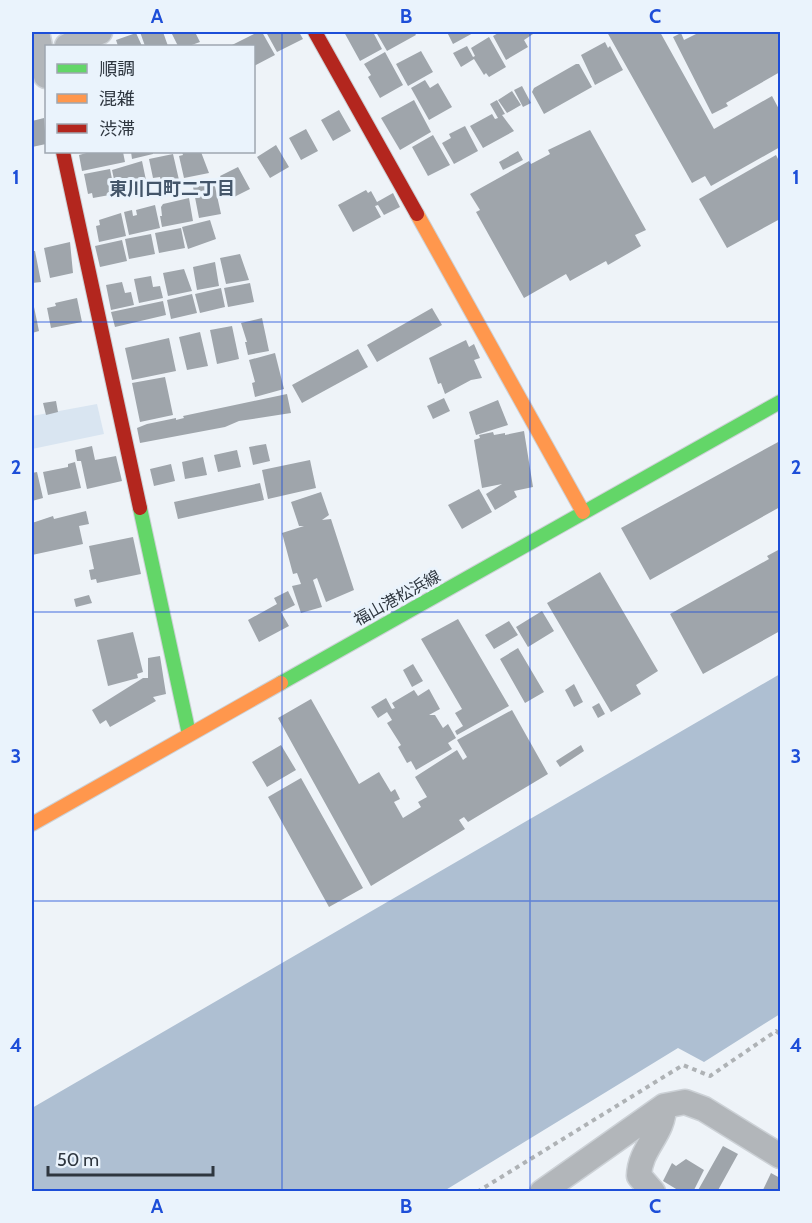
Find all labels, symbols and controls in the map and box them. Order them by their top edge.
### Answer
text: A [151,4,164,28]
text: B [400,4,412,28]
text: C [649,4,661,28]
legend [45,45,255,153]
text: 順調 [99,58,135,80]
text: 混雑 [99,88,135,110]
text: 渋滞 [99,118,135,140]
text: 1 [12,165,20,189]
text: 1 [792,165,800,189]
district label: 東川口町二丁目 [109,178,235,200]
text: 2 [11,455,21,479]
text: 2 [791,455,801,479]
street label: 福山港松浜線 [350,566,444,630]
text: 3 [11,744,21,768]
text: 3 [791,744,801,768]
text: 4 [10,1033,22,1057]
text: 4 [790,1033,802,1057]
scale bar [48,1139,213,1177]
text: 50 m [57,1149,99,1171]
text: A [151,1194,164,1218]
text: B [400,1194,412,1218]
text: C [649,1194,661,1218]

